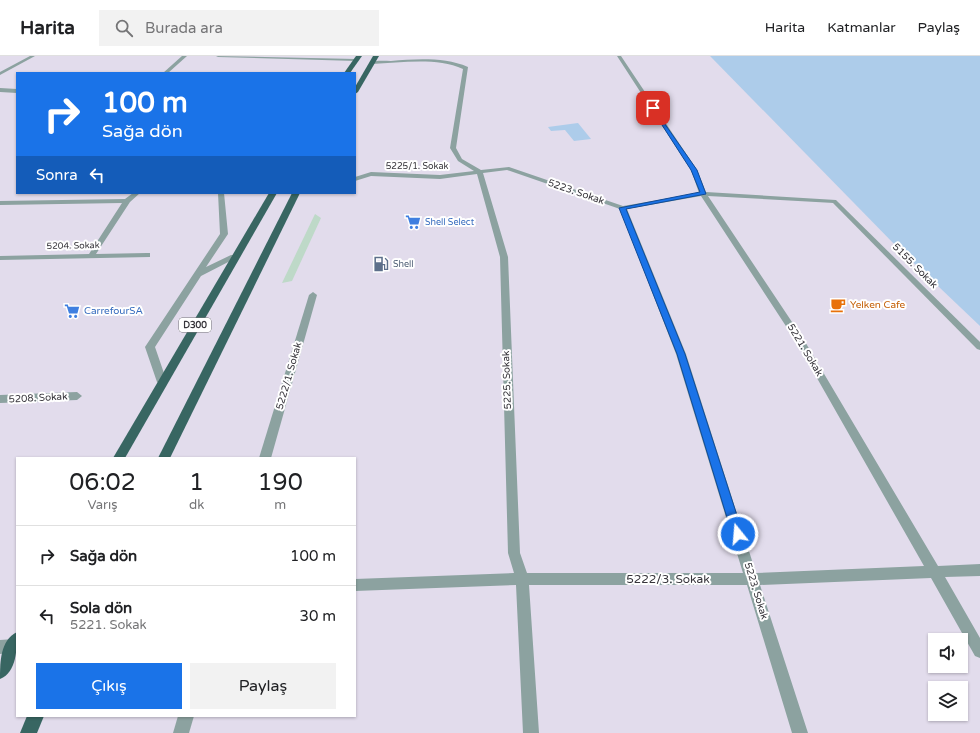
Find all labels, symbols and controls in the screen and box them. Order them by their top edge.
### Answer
search box [99,10,379,46]
text: Harita [20,17,75,39]
icon: search [113,17,135,39]
text: Burada ara [145,19,223,37]
text: Harita [765,19,805,36]
text: Katmanlar [827,19,896,36]
text: Paylaş [918,19,960,36]
text: 100 m [102,86,188,120]
icon: right [36,88,88,140]
pin [636,91,670,125]
icon: arrive [642,97,664,119]
text: Sağa dön [102,120,183,142]
street label: 5225/1. Sokak [386,161,448,172]
icon: left [86,164,108,186]
text: Sonra [36,166,78,184]
street label: 5223. Sokak [546,177,606,207]
supermarket icon: Shell Select [404,213,422,231]
place label: Shell Select [425,217,475,228]
street label: 5204. Sokak [46,240,100,252]
street label: 5155. Sokak [890,241,940,291]
fuel station icon: Shell [372,255,390,273]
place label: Shell [393,259,414,270]
cafe icon: Yelken Cafe [829,296,847,314]
place label: Yelken Cafe [850,299,905,311]
supermarket icon: CarrefourSA [63,302,81,320]
place label: CarrefourSA [84,305,143,317]
road number: D300 [179,318,211,332]
street label: 5221. Sokak [785,322,826,379]
street label: 5222/1. Sokak [274,340,305,411]
street label: 5225. Sokak [500,350,514,410]
street label: 5208. Sokak [8,390,68,406]
text: 06:02 [69,468,136,497]
text: 1 [189,468,204,497]
text: 190 [258,468,303,497]
text: Varış [87,497,118,513]
text: dk [189,497,204,513]
text: m [274,497,286,513]
position arrow [717,513,759,555]
icon: right [36,545,58,567]
text: Sağa dön [70,547,137,565]
text: 100 m [290,547,336,565]
street label: 5223. Sokak [742,561,771,621]
street label: 5222/3. Sokak [626,572,710,586]
text: Sola dön [70,599,132,617]
icon: left [36,605,58,627]
text: 30 m [299,607,336,625]
text: 5221. Sokak [70,617,147,633]
map controls [928,633,968,721]
button: sound [928,633,968,673]
button: Çıkış [36,663,182,709]
button: Paylaş [190,663,336,709]
button: layers [928,681,968,721]

